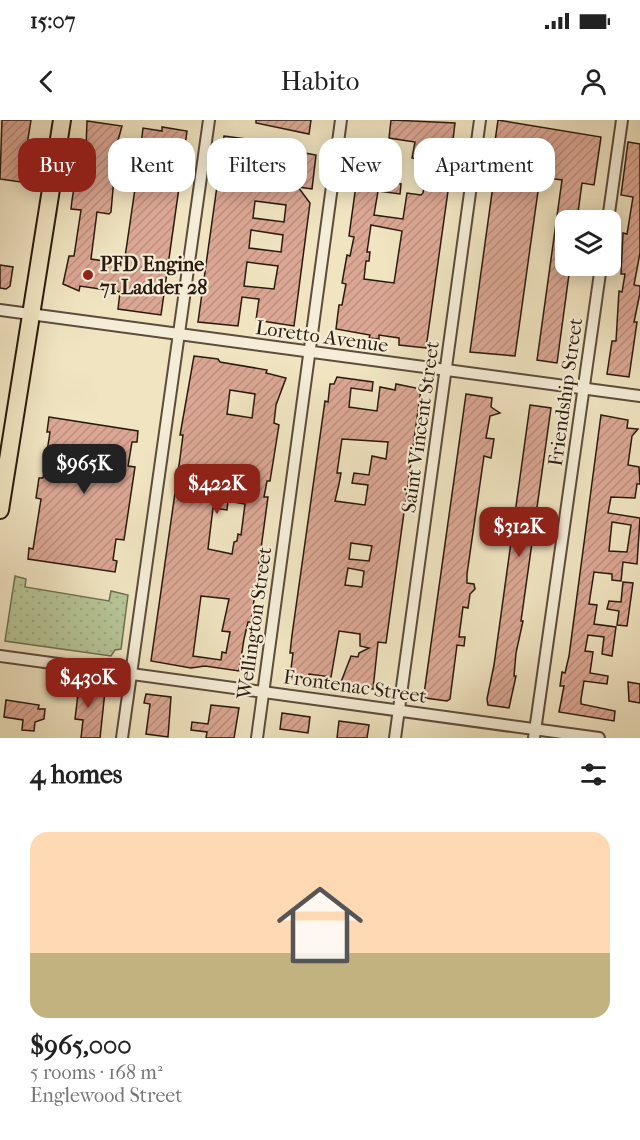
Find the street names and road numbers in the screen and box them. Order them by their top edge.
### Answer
street label: Loretto Avenue [254,316,390,357]
street label: Friendship Street [544,316,587,468]
street label: Saint Vincent Street [397,340,444,514]
street label: Wellington Street [232,545,277,702]
street label: Frontenac Street [282,665,428,708]

